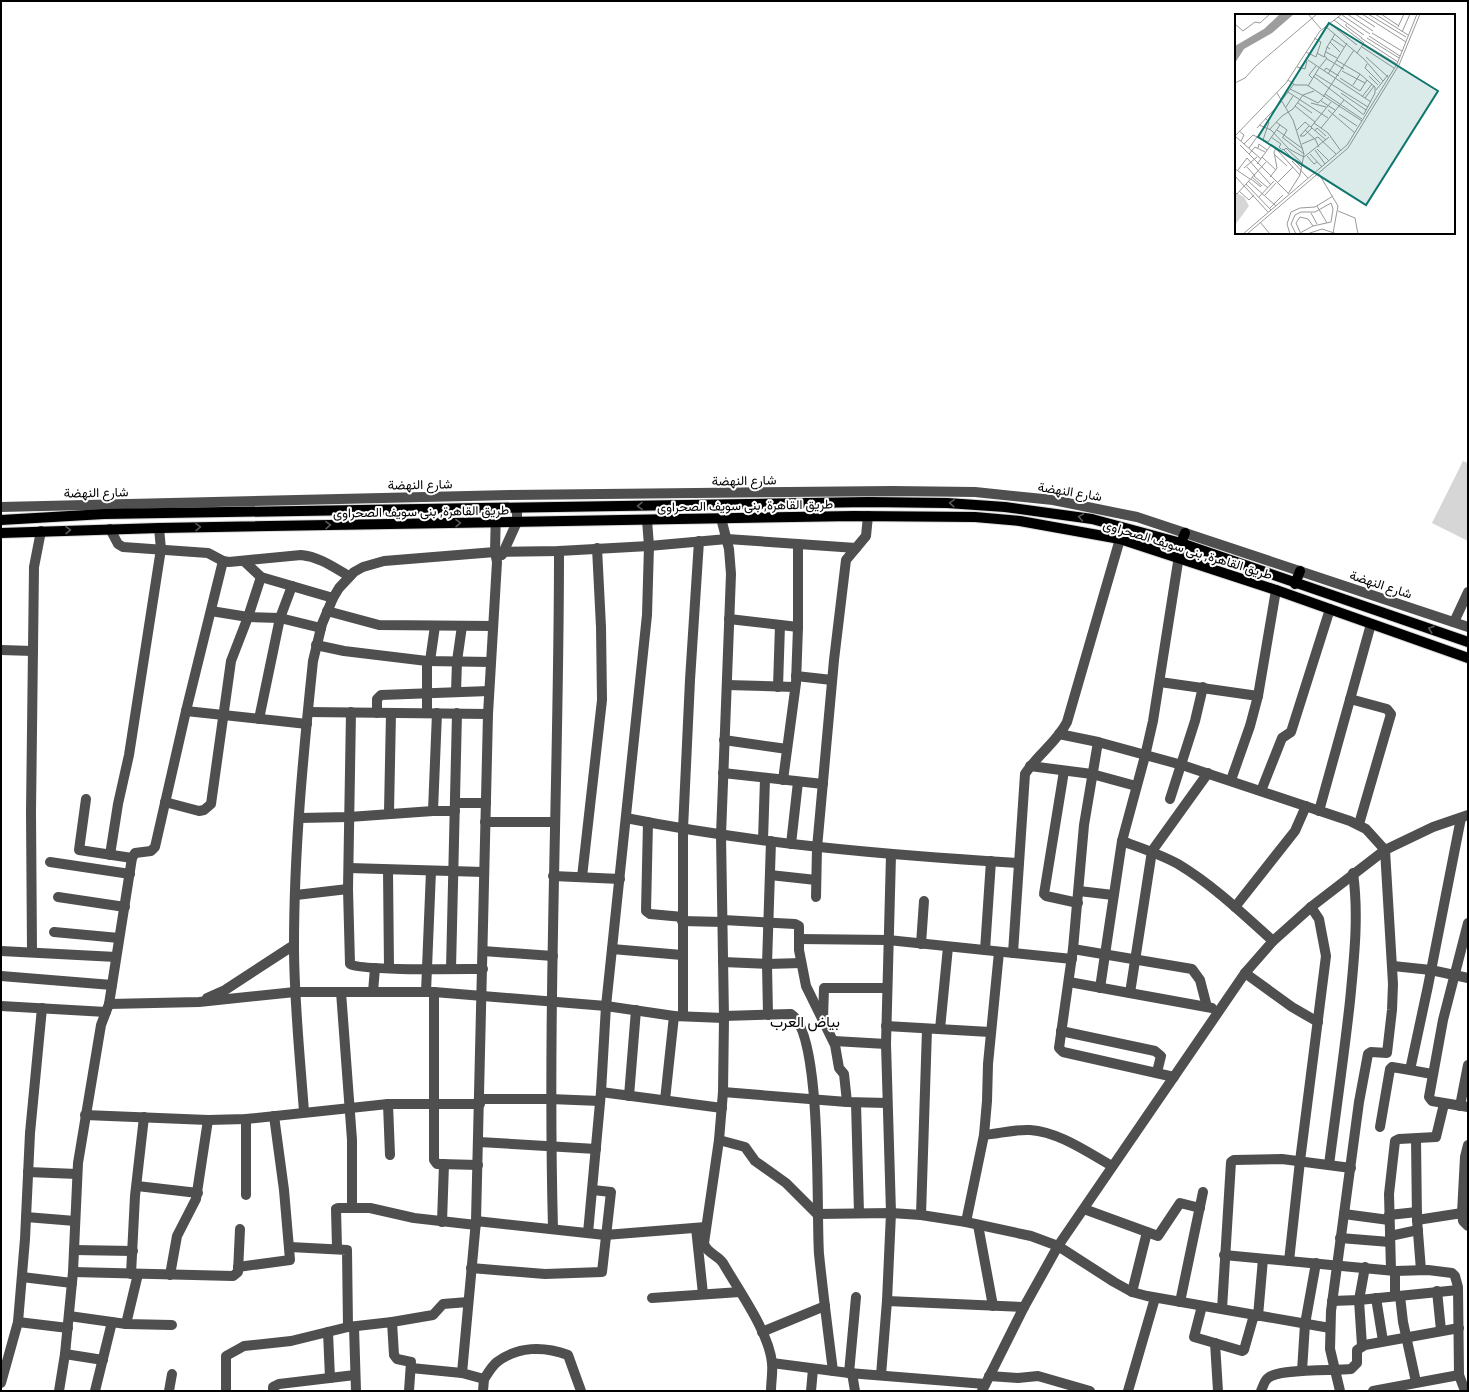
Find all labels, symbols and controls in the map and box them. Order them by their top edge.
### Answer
inset map [1235,14,1455,234]
street label: شارع النهضة [712,472,777,491]
street label: شارع النهضة [388,476,453,495]
street label: شارع النهضة [1036,479,1103,506]
street label: شارع النهضة [64,484,129,503]
street label: طريق القاهرة, بنى سويف الصحراوى [657,496,833,516]
one-way arrow [949,499,955,508]
street label: طريق القاهرة, بنى سويف الصحراوى [333,502,509,522]
one-way arrow [637,502,643,510]
one-way arrow [1078,513,1084,522]
street label: طريق القاهرة, بنى سويف الصحراوى [1101,517,1274,583]
one-way arrow [455,519,461,527]
one-way arrow [325,521,331,529]
one-way arrow [195,523,201,531]
one-way arrow [65,526,71,535]
street label: شارع النهضة [1347,567,1414,604]
one-way arrow [1428,626,1435,634]
district label: بياض العرب [770,1013,840,1032]

